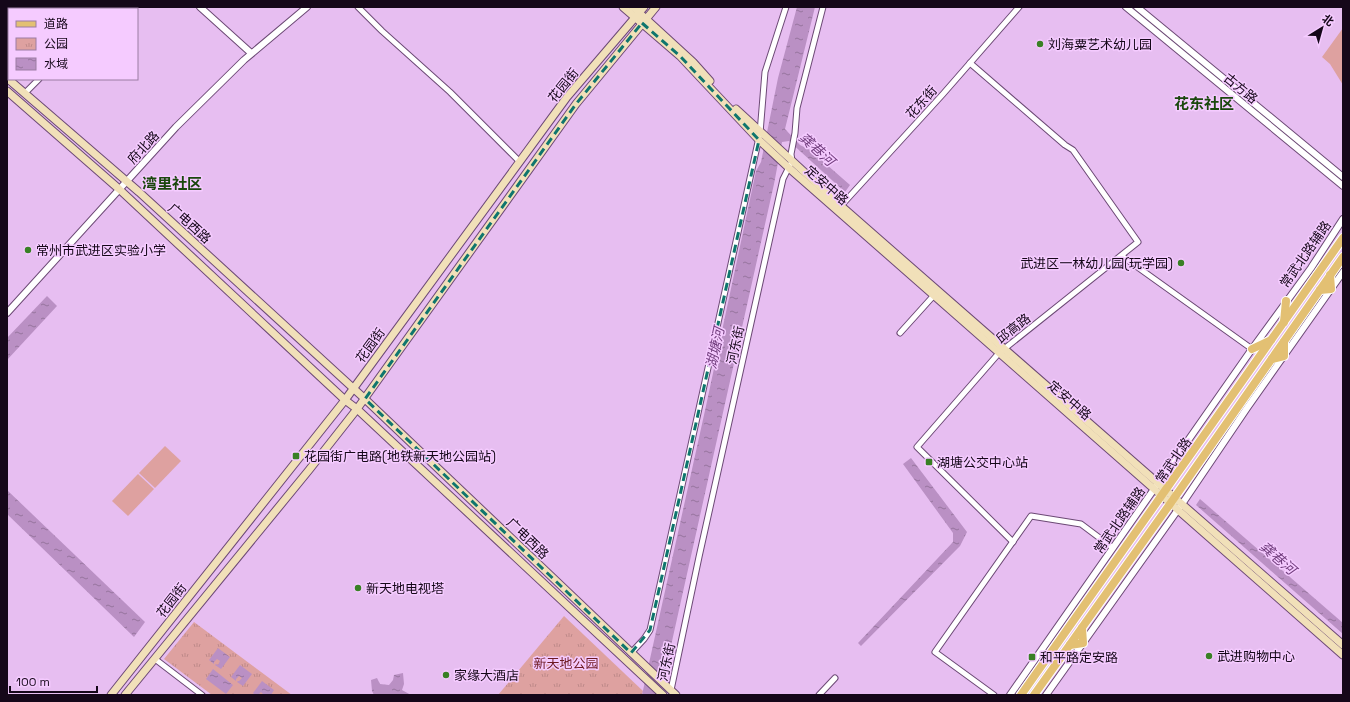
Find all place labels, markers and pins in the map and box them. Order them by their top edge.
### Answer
place label: 刘海粟艺术幼儿园 [1048,36,1152,53]
marker: 刘海粟艺术幼儿园 [1035,39,1045,49]
place label: 常州市武进区实验小学 [36,242,166,259]
marker: 常州市武进区实验小学 [23,245,33,255]
place label: 武进区一林幼儿园(玩学园) [1020,255,1173,272]
marker: 武进区一林幼儿园(玩学园) [1176,258,1186,268]
place label: 花园街广电路(地铁新天地公园站) [304,448,496,465]
marker: 花园街广电路(地铁新天地公园站) [291,451,301,461]
place label: 湖塘公交中心站 [937,454,1028,471]
marker: 湖塘公交中心站 [924,457,934,467]
place label: 新天地电视塔 [366,580,444,597]
marker: 新天地电视塔 [353,583,363,593]
place label: 武进购物中心 [1217,648,1295,665]
place label: 和平路定安路 [1040,649,1118,666]
marker: 武进购物中心 [1204,651,1214,661]
marker: 和平路定安路 [1027,652,1037,662]
place label: 家缘大酒店 [454,667,519,684]
marker: 家缘大酒店 [441,670,451,680]

